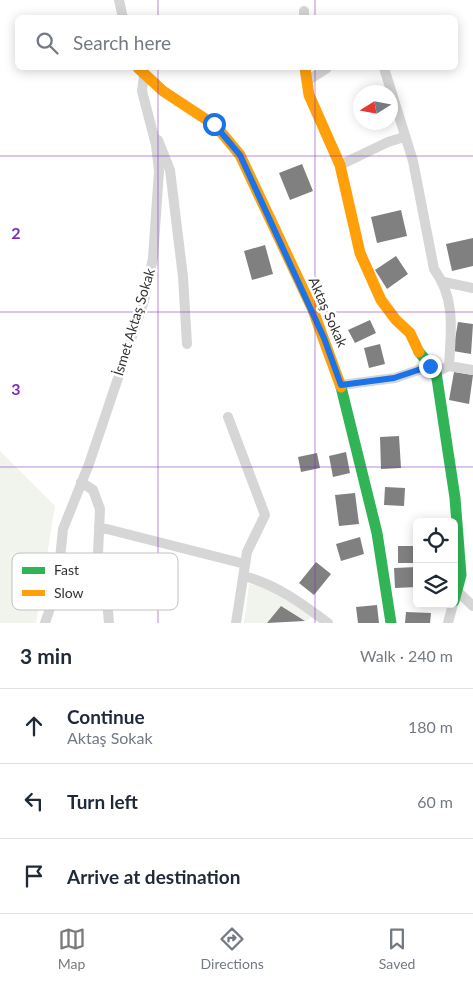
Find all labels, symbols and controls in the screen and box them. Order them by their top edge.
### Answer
search box [15,15,458,70]
icon: search [33,29,61,57]
text: Search here [73,31,171,54]
north arrow [353,85,398,130]
route start [203,113,226,136]
text: 2 [11,223,21,242]
street label: İsmet Aktaş Sokak [109,265,158,378]
street label: Aktaş Sokak [305,274,352,350]
route end [419,355,442,378]
text: 3 [11,379,21,398]
map controls [413,518,458,608]
button: locate [413,518,458,563]
legend [12,553,178,610]
text: Fast [54,561,79,578]
button: layers [413,563,458,608]
text: Slow [54,584,84,601]
text: 3 min [20,643,72,668]
text: Walk · 240 m [360,646,453,665]
text: Continue [67,705,145,728]
icon: ahead [20,712,48,740]
text: 180 m [408,717,453,736]
text: Aktaş Sokak [67,728,153,747]
icon: left [20,787,48,815]
text: Turn left [67,790,138,813]
text: 60 m [417,792,453,811]
icon: arrive [20,862,48,890]
text: Arrive at destination [67,865,240,888]
tab: Map [58,925,86,972]
tab: Directions [201,925,264,972]
tab: Saved [379,925,415,972]

